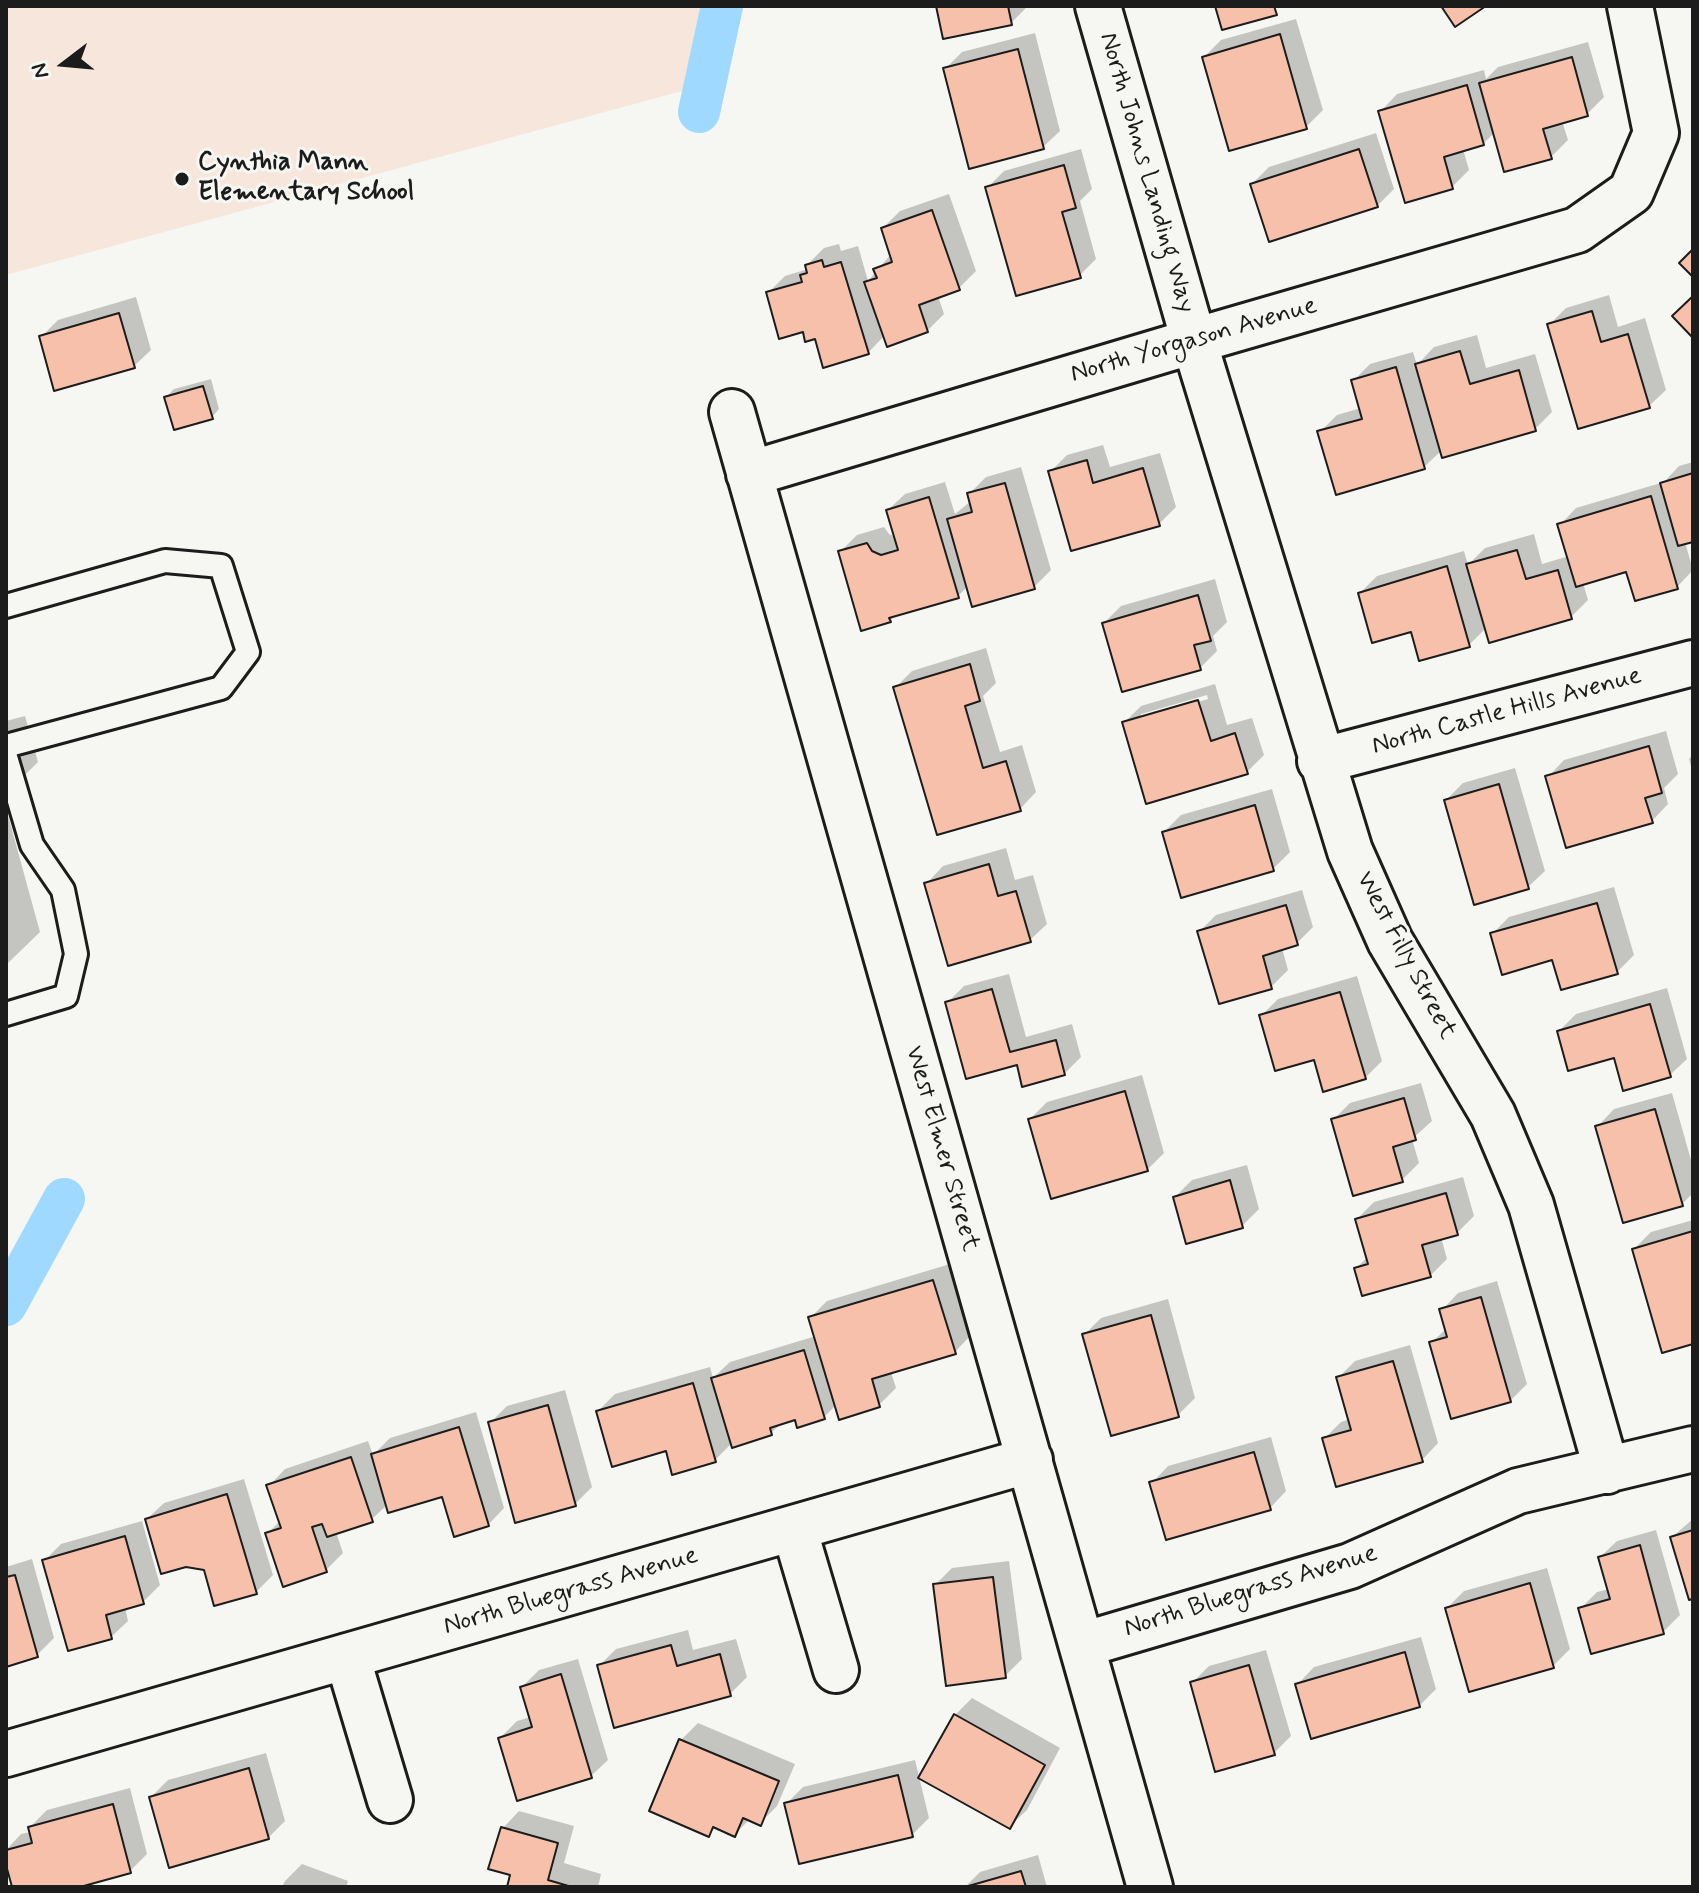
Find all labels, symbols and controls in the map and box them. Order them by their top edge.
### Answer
north arrow [24,24,104,104]
street label: North Johns Landing Way [1091,29,1201,317]
text: N [25,60,56,82]
place label: Cynthia Mann Elementary School [198,148,414,210]
marker: Cynthia Mann Elementary School [173,170,191,188]
street label: North Yorgason Avenue [1067,291,1321,391]
street label: North Castle Hills Avenue [1369,661,1645,763]
street label: West Filly Street [1348,867,1462,1045]
street label: West Elmer Street [897,1043,985,1255]
street label: North Bluegrass Avenue [1121,1539,1381,1645]
street label: North Bluegrass Avenue [440,1541,702,1643]

